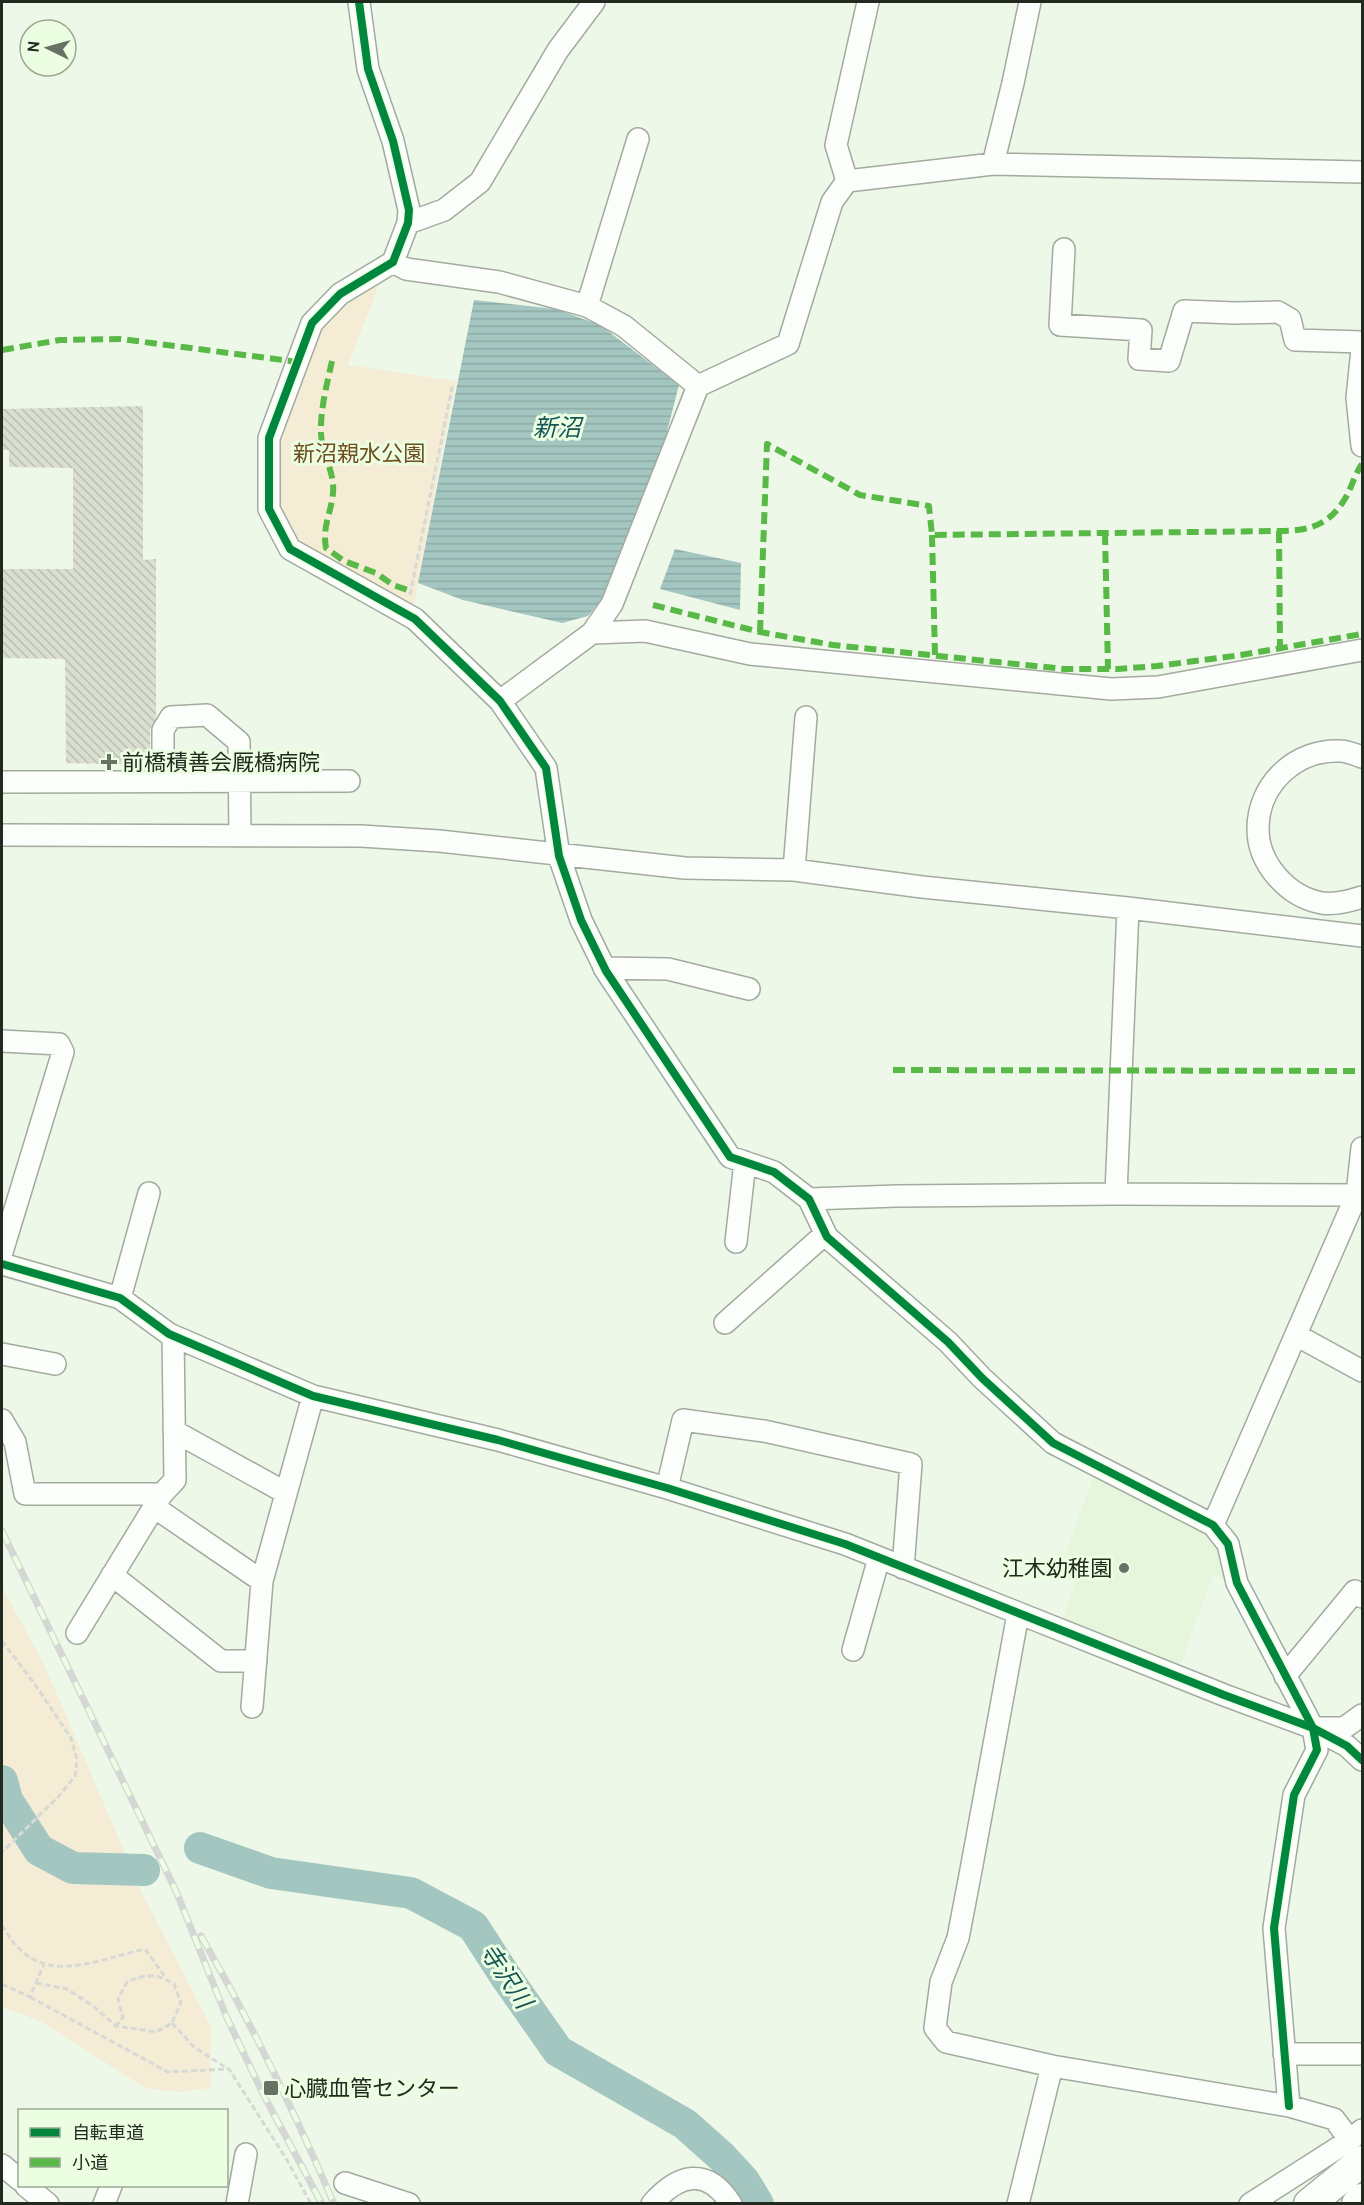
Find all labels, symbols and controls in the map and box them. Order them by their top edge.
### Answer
north arrow [18,18,78,78]
text: N [24,40,44,53]
water label: 新沼 [533,413,584,442]
park label: 新沼親水公園 [293,440,425,467]
place label: 前橋積善会厩橋病院 [122,749,320,776]
marker: 前橋積善会厩橋病院 [100,753,118,771]
place label: 江木幼稚園 [1002,1555,1112,1582]
marker: 江木幼稚園 [1117,1561,1131,1575]
water label: 寺沢川 [474,1938,540,2016]
place label: 心臓血管センター [284,2075,460,2102]
marker: 心臓血管センター [262,2079,280,2097]
legend [18,2109,228,2187]
text: 自転車道 [72,2122,144,2144]
text: 小道 [72,2152,108,2174]

